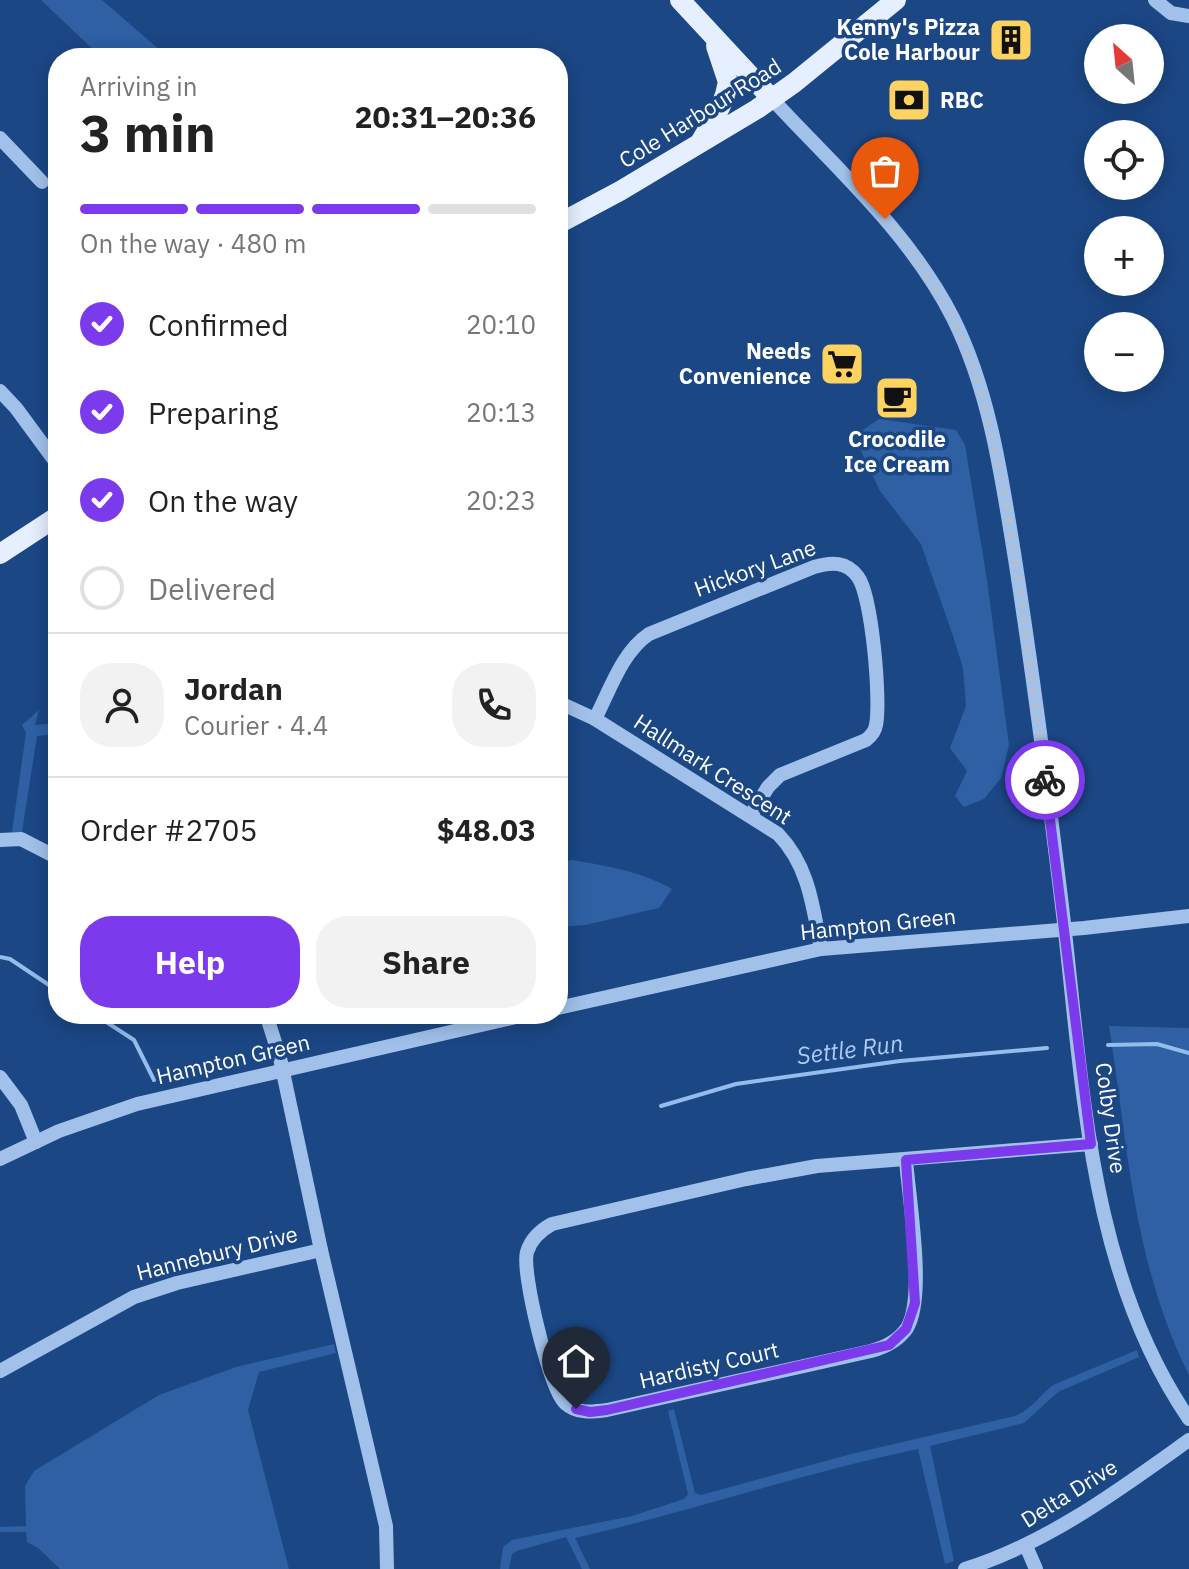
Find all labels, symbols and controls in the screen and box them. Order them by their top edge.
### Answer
place label: Kenny's Pizza Cole Harbour [836,12,980,66]
building icon: Kenny's Pizza Cole Harbour [987,16,1035,64]
north arrow [1084,24,1164,104]
map controls [1084,24,1164,392]
street label: Cole Harbour Road [613,51,786,174]
text: Arriving in [80,69,197,103]
bank icon: RBC [885,76,933,124]
place label: RBC [940,85,984,114]
text: 20:31–20:36 [355,97,536,136]
text: 3 min [80,99,216,166]
button: locate [1084,120,1164,200]
pin [851,137,919,219]
icon: bag [863,149,907,193]
button: + [1084,216,1164,296]
text: On the way · 480 m [80,226,306,260]
icon: check [80,302,124,346]
text: Confirmed [148,305,289,344]
text: 20:10 [466,307,536,341]
button: − [1084,312,1164,392]
place label: Needs Convenience [679,336,811,390]
supermarket icon: Needs Convenience [818,340,866,388]
cafe icon: Crocodile Ice Cream [873,374,921,422]
icon: check [80,390,124,434]
text: Preparing [148,393,278,432]
text: 20:13 [466,395,536,429]
place label: Crocodile Ice Cream [844,424,950,478]
icon: check [80,478,124,522]
text: On the way [148,481,298,520]
text: 20:23 [466,483,536,517]
street label: Hickory Lane [690,532,820,603]
text: Delivered [148,569,276,608]
button: person [80,663,164,747]
button: phone [452,663,536,747]
text: Jordan [184,669,283,708]
street label: Hallmark Crescent [629,707,798,830]
text: Courier · 4.4 [184,708,328,742]
courier [1005,740,1085,820]
icon: bike [1023,758,1067,802]
text: Order #2705 [80,810,257,849]
text: $48.03 [437,810,536,849]
street label: Hampton Green [799,901,957,946]
button: Help [80,916,300,1008]
button: Share [316,916,536,1008]
street label: Hampton Green [153,1027,312,1090]
water label: Settle Run [795,1027,905,1071]
street label: Colby Drive [1089,1061,1134,1175]
street label: Hannebury Drive [133,1218,301,1287]
pin [542,1327,610,1409]
street label: Hardisty Court [636,1334,781,1395]
icon: home [554,1339,598,1383]
street label: Delta Drive [1015,1452,1122,1534]

